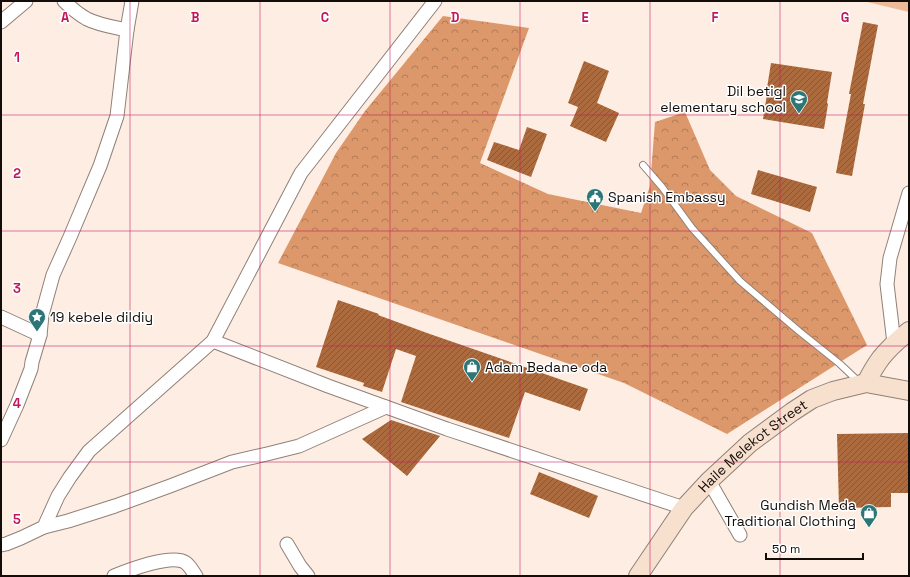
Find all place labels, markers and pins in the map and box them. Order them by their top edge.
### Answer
place label: Dil betigl elementary school [660,82,786,116]
school or university icon: Dil betigl elementary school [789,89,809,114]
public building icon: Spanish Embassy [585,187,605,212]
place label: Spanish Embassy [608,188,725,206]
place icon: 19 kebele dildiy [27,307,47,332]
place label: 19 kebele dildiy [50,308,153,326]
shop icon: Adam Bedane oda [462,357,482,382]
place label: Adam Bedane oda [485,358,607,376]
place label: Gundish Meda Traditional Clothing [724,496,856,530]
shop icon: Gundish Meda Traditional Clothing [859,503,879,528]

